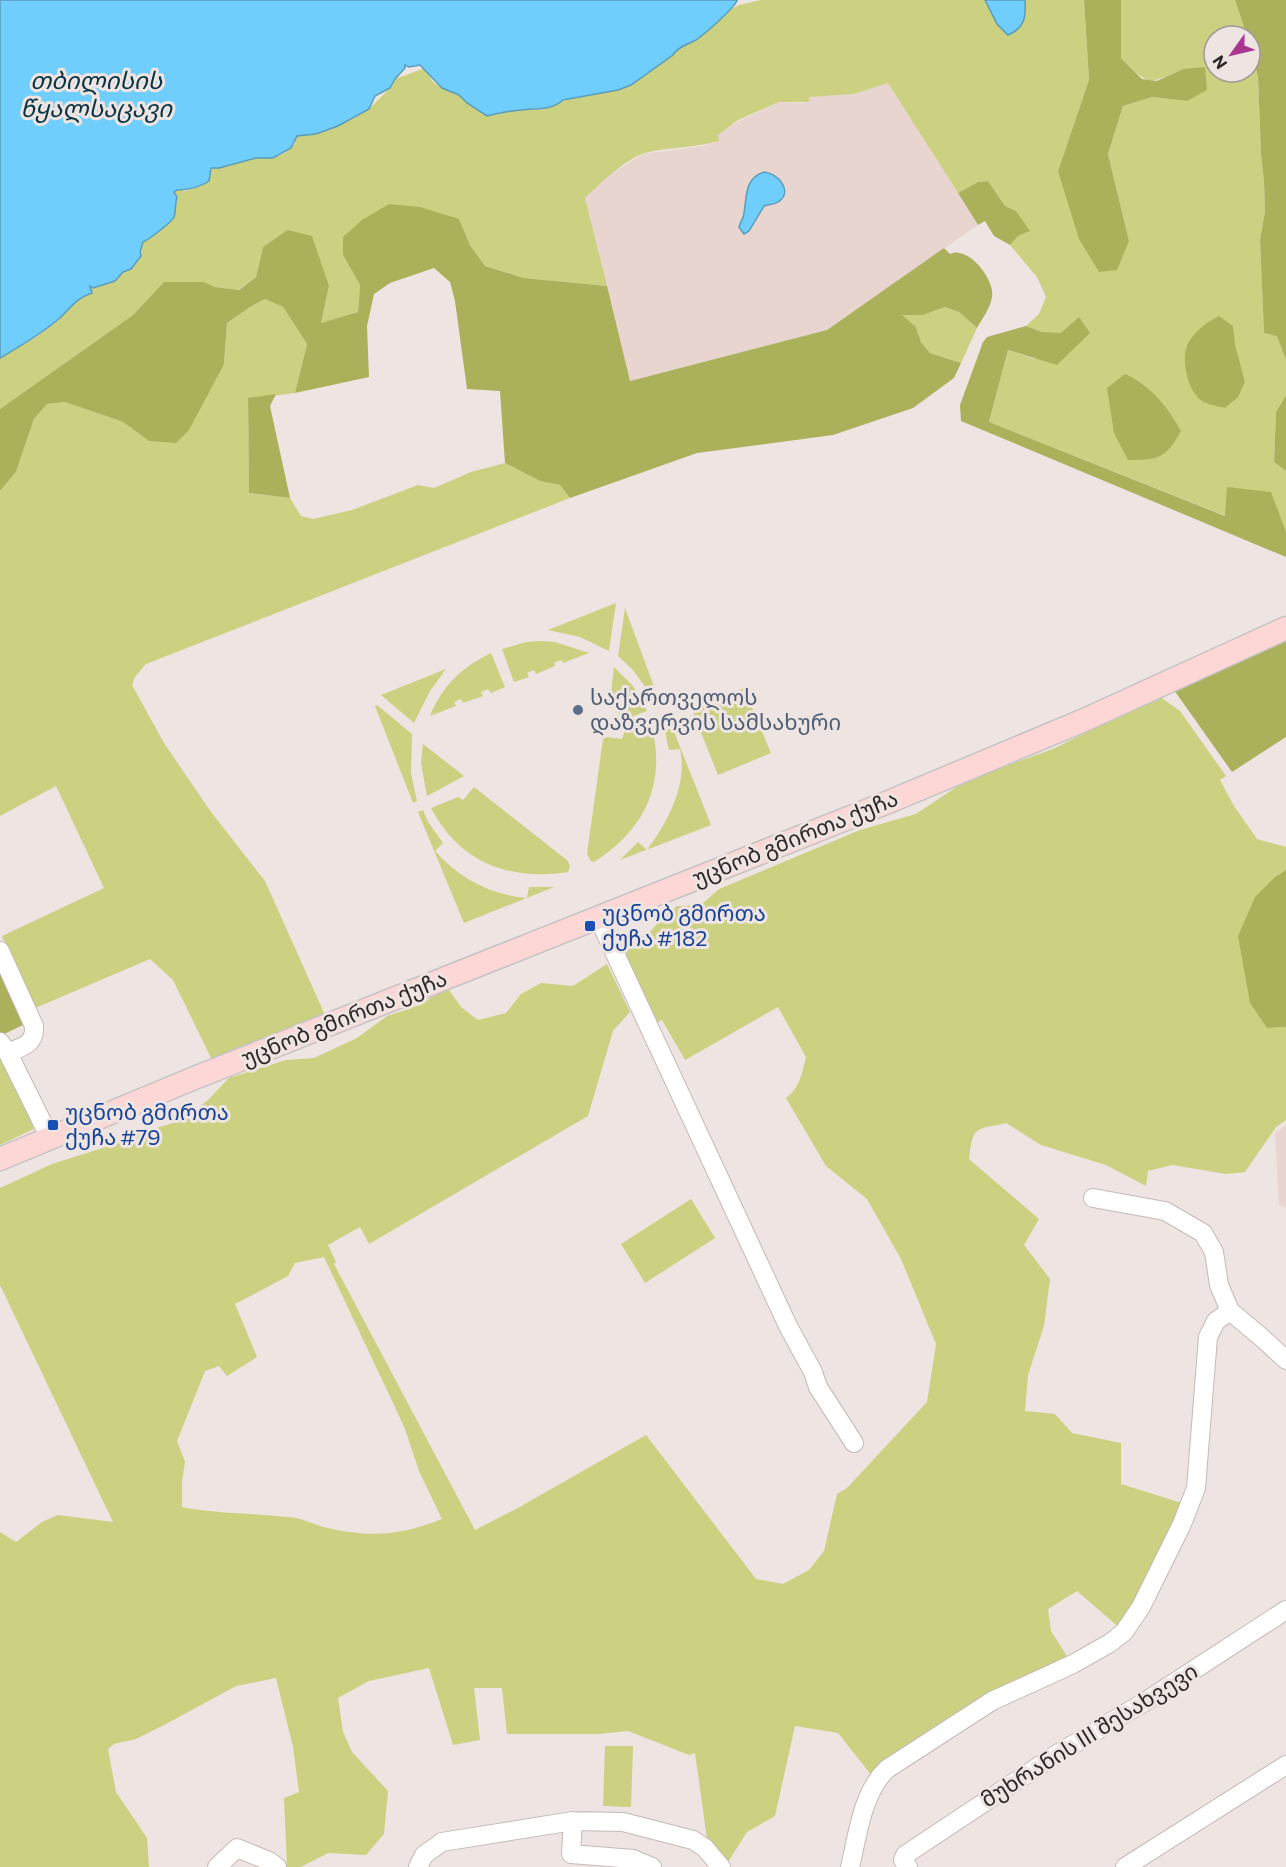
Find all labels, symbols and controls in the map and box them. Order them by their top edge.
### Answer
north arrow [1202,24,1262,84]
text: N [1208,52,1230,73]
water label: თბილისის წყალსაცავი [20,65,173,123]
place label: საქართველოს დაზვერვის სამსახური [590,683,841,736]
marker: საქართველოს დაზვერვის სამსახური [571,703,585,717]
street label: უცნობ გმირთა ქუჩა [688,784,902,891]
place label: უცნობ გმირთა ქუჩა #182 [602,899,766,951]
marker: უცნობ გმირთა ქუჩა #182 [583,919,597,933]
street label: უცნობ გმირთა ქუჩა [237,964,451,1071]
place label: უცნობ გმირთა ქუჩა #79 [65,1098,229,1150]
marker: უცნობ გმირთა ქუჩა #79 [46,1118,60,1132]
street label: მუხრანის III შესახვევი [975,1657,1202,1812]

